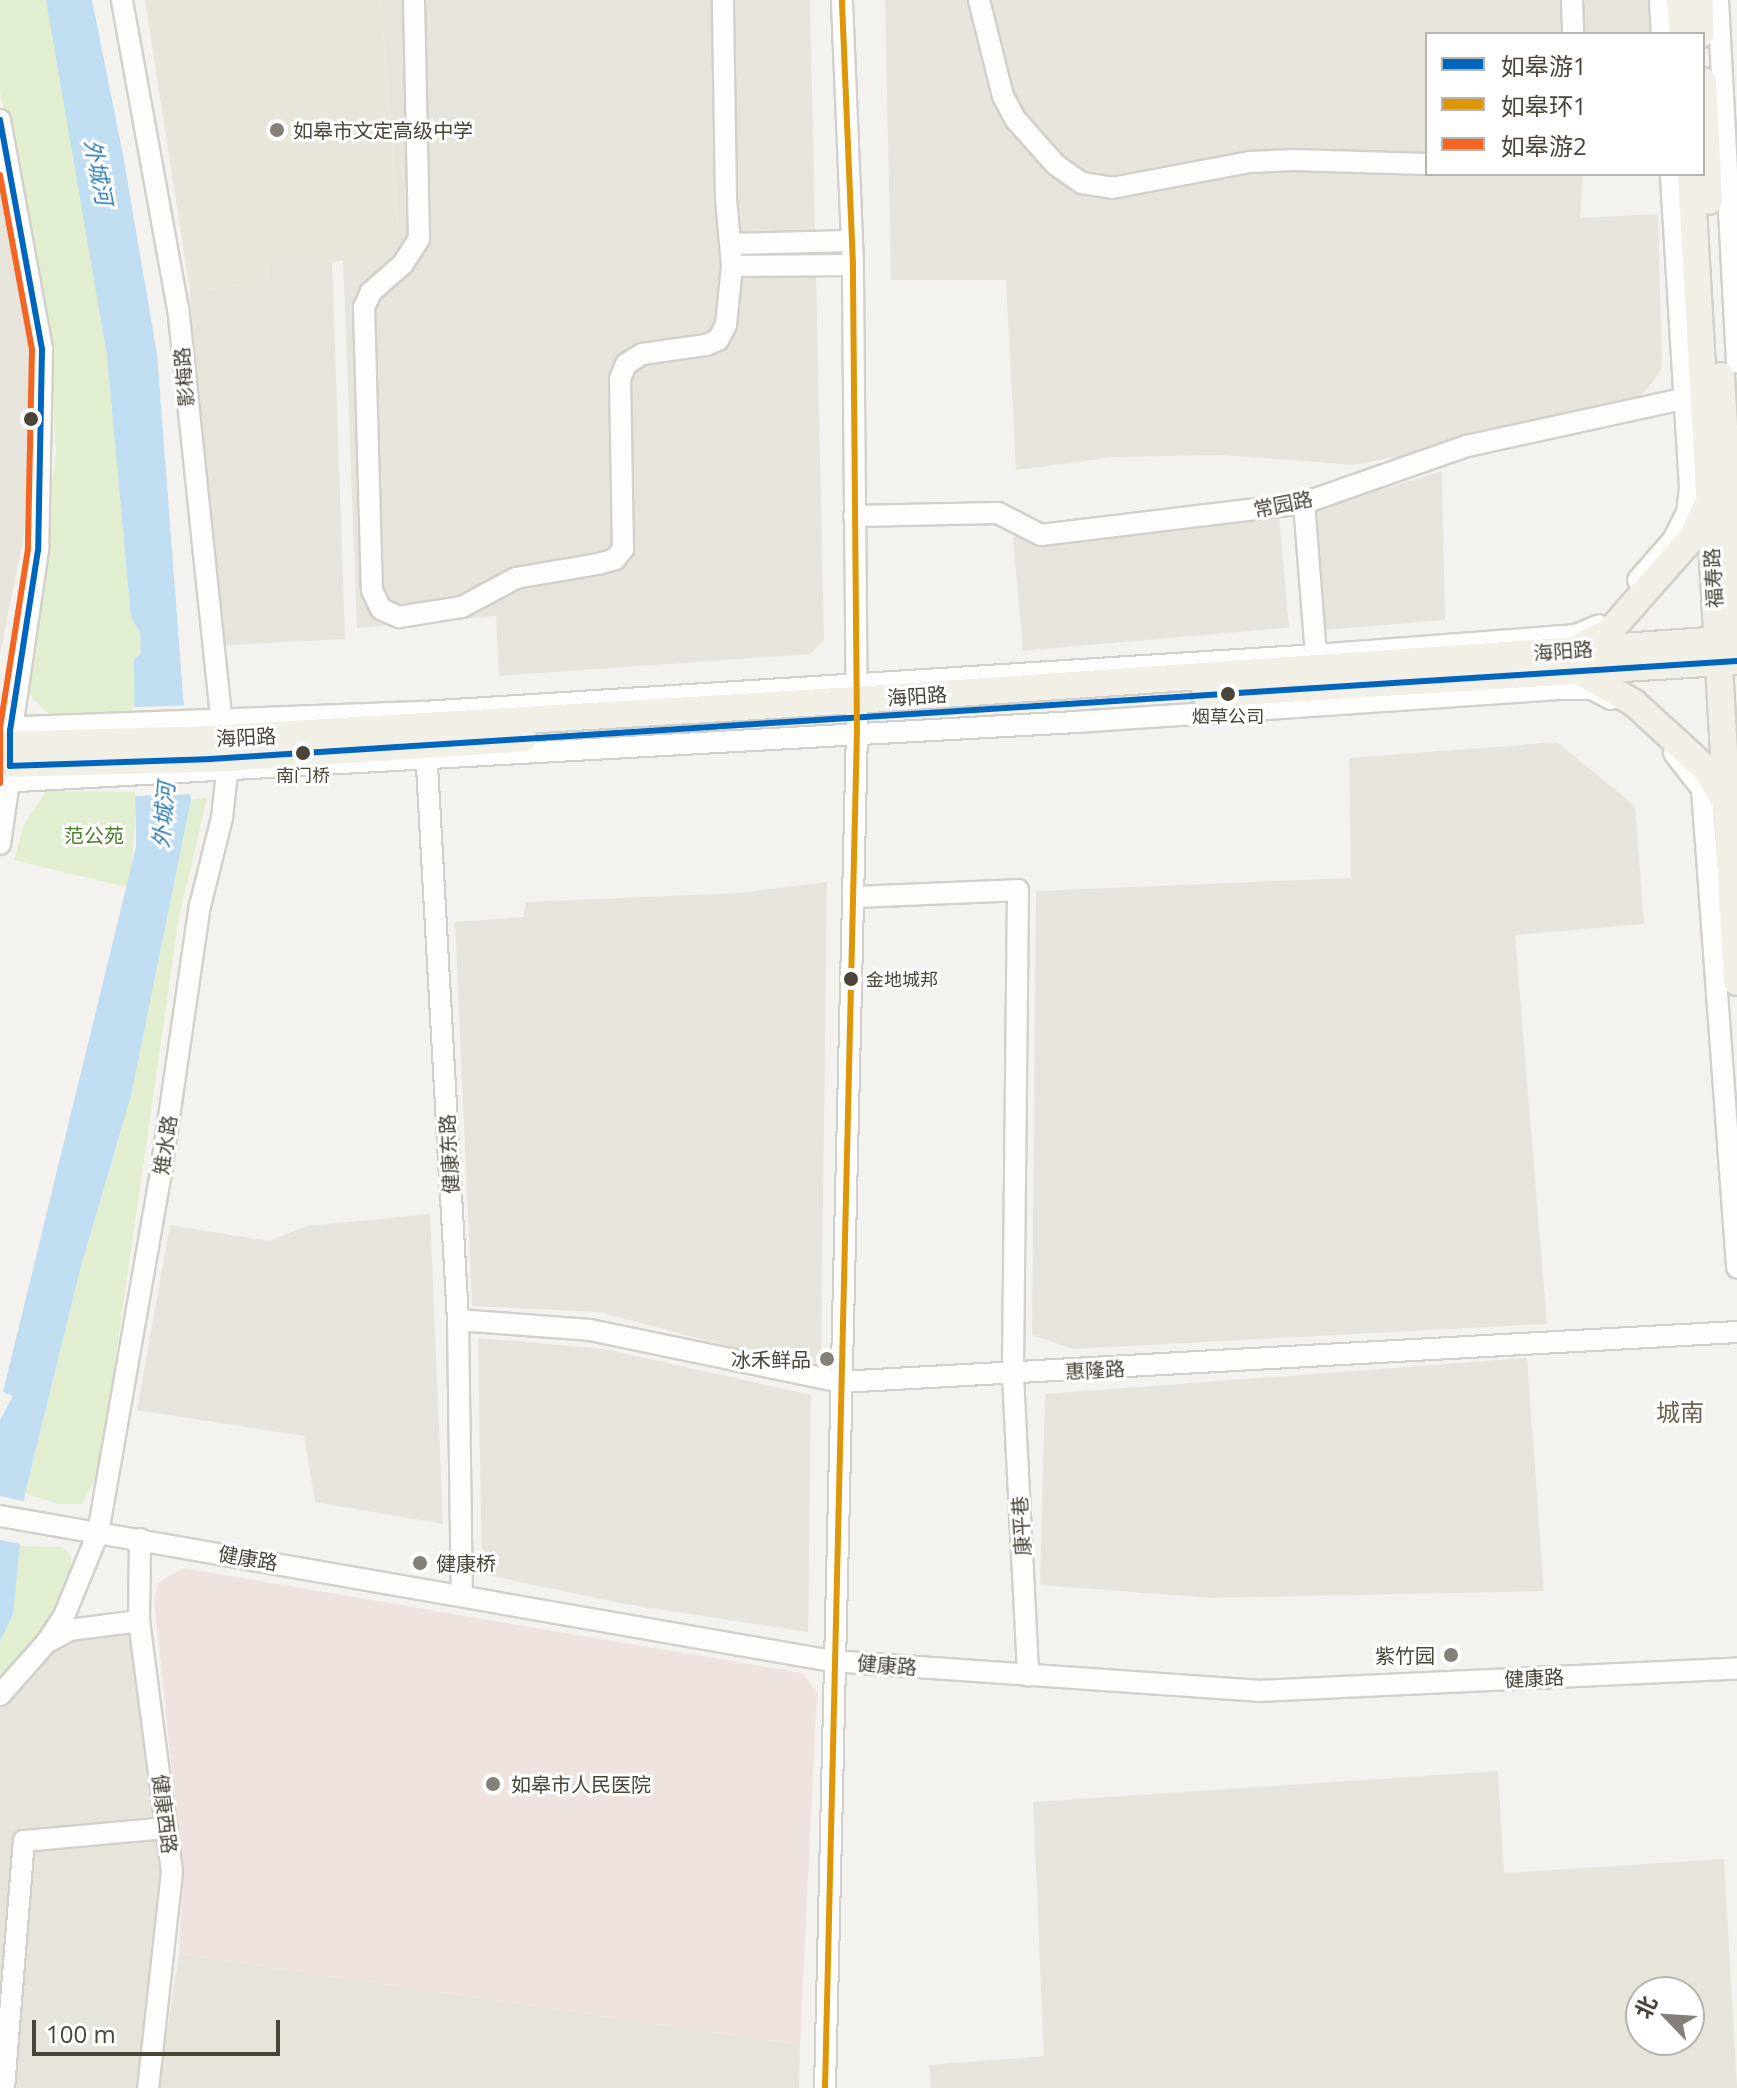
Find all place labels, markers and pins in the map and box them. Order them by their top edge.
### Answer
place label: 如皋市文定高级中学 [293,118,473,142]
marker: 如皋市文定高级中学 [268,121,286,139]
unlabelled marker [23,411,39,427]
marker: 烟草公司 [1220,686,1236,702]
place label: 烟草公司 [1192,705,1264,727]
marker: 南门桥 [295,745,311,761]
place label: 南门桥 [276,764,330,786]
place label: 金地城邦 [866,968,938,990]
marker: 金地城邦 [843,971,859,987]
place label: 冰禾鲜品 [731,1347,811,1371]
marker: 冰禾鲜品 [818,1350,836,1368]
place label: 健康桥 [436,1551,496,1575]
marker: 健康桥 [411,1554,429,1572]
place label: 紫竹园 [1375,1643,1435,1667]
marker: 紫竹园 [1442,1646,1460,1664]
place label: 如皋市人民医院 [511,1772,651,1796]
marker: 如皋市人民医院 [482,1773,504,1795]

